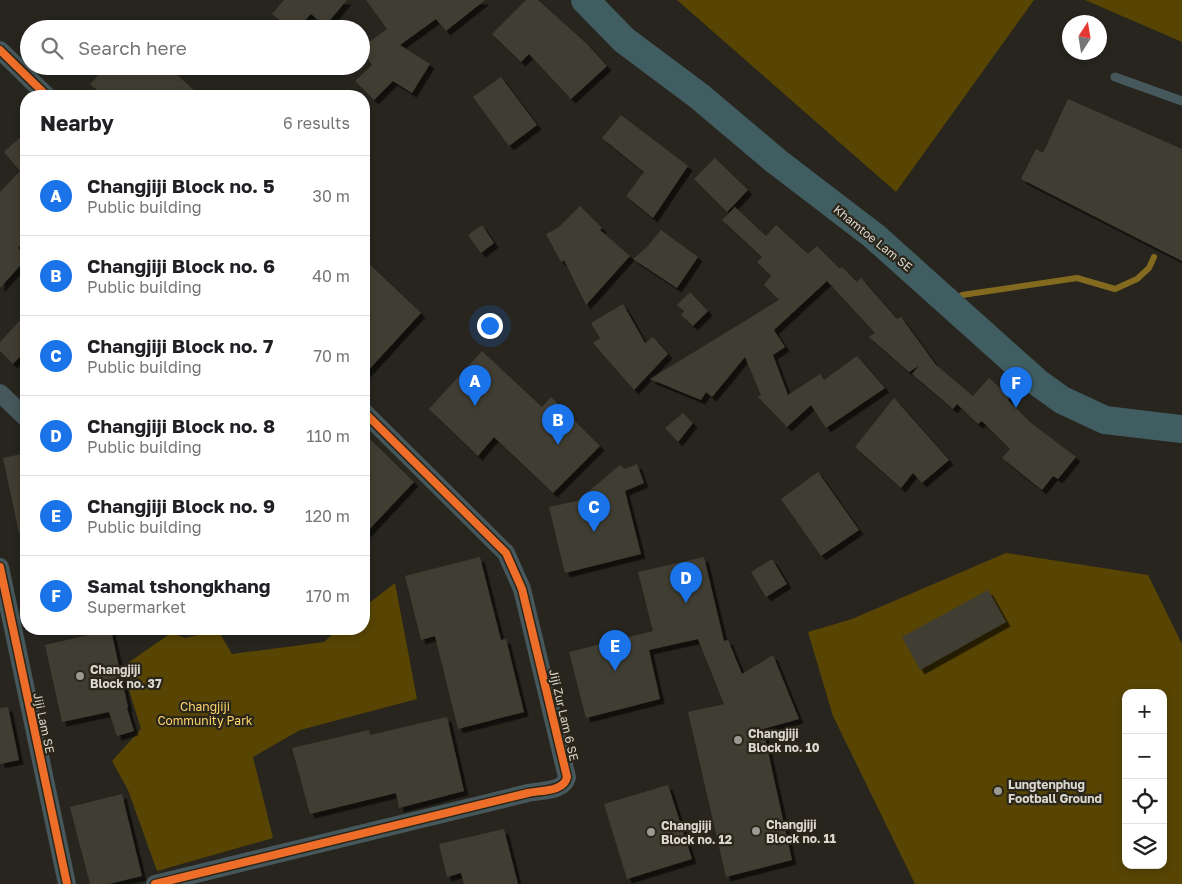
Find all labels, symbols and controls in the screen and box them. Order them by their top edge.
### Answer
north arrow [1062,15,1107,60]
search box [20,20,370,75]
icon: search [38,34,66,62]
text: Search here [78,36,187,59]
text: Nearby [40,110,114,136]
text: 6 results [283,113,350,133]
text: Changjiji Block no. 5 [87,174,275,197]
text: A [50,186,62,206]
text: 30 m [313,186,350,206]
text: Public building [87,197,202,217]
street label: Khamtoe Lam SE [830,202,916,274]
text: Changjiji Block no. 6 [87,254,275,277]
text: B [50,266,62,286]
text: 40 m [312,266,350,286]
text: Public building [87,277,202,297]
your location [477,313,503,339]
text: Changjiji Block no. 7 [87,334,273,357]
text: C [50,346,62,366]
text: 70 m [313,346,350,366]
text: Public building [87,357,202,377]
pin: A [459,365,491,406]
pin: F [1000,367,1032,408]
pin: B [542,404,574,445]
text: Changjiji Block no. 8 [87,414,275,437]
text: D [50,426,62,446]
text: 110 m [306,426,350,446]
text: Public building [87,437,202,457]
pin: C [578,491,610,532]
text: Changjiji Block no. 9 [87,494,275,517]
text: E [51,506,61,526]
text: 120 m [305,506,350,526]
text: Public building [87,517,202,537]
pin: D [670,562,702,603]
text: Samal tshongkhang [87,574,271,597]
text: F [51,586,61,606]
text: 170 m [306,586,350,606]
text: Supermarket [87,597,186,617]
pin: E [599,630,631,671]
place label: Changjiji Block no. 37 [90,662,162,691]
street label: Jiji Zur Lam 6 SE [546,668,582,762]
marker: Changjiji Block no. 37 [74,670,86,682]
map controls [1122,689,1167,869]
button: + [1122,689,1167,734]
street label: Jiji Lam SE [30,691,58,755]
park label: Changjiji Community Park [157,699,253,728]
place label: Changjiji Block no. 10 [748,726,820,755]
marker: Changjiji Block no. 10 [732,734,744,746]
button: − [1122,734,1167,779]
place label: Lungtenphug Football Ground [1008,777,1102,806]
button: locate [1122,779,1167,824]
marker: Lungtenphug Football Ground [992,785,1004,797]
place label: Changjiji Block no. 11 [766,817,836,846]
place label: Changjiji Block no. 12 [661,818,732,847]
button: layers [1122,824,1167,869]
marker: Changjiji Block no. 11 [750,825,762,837]
marker: Changjiji Block no. 12 [645,826,657,838]

